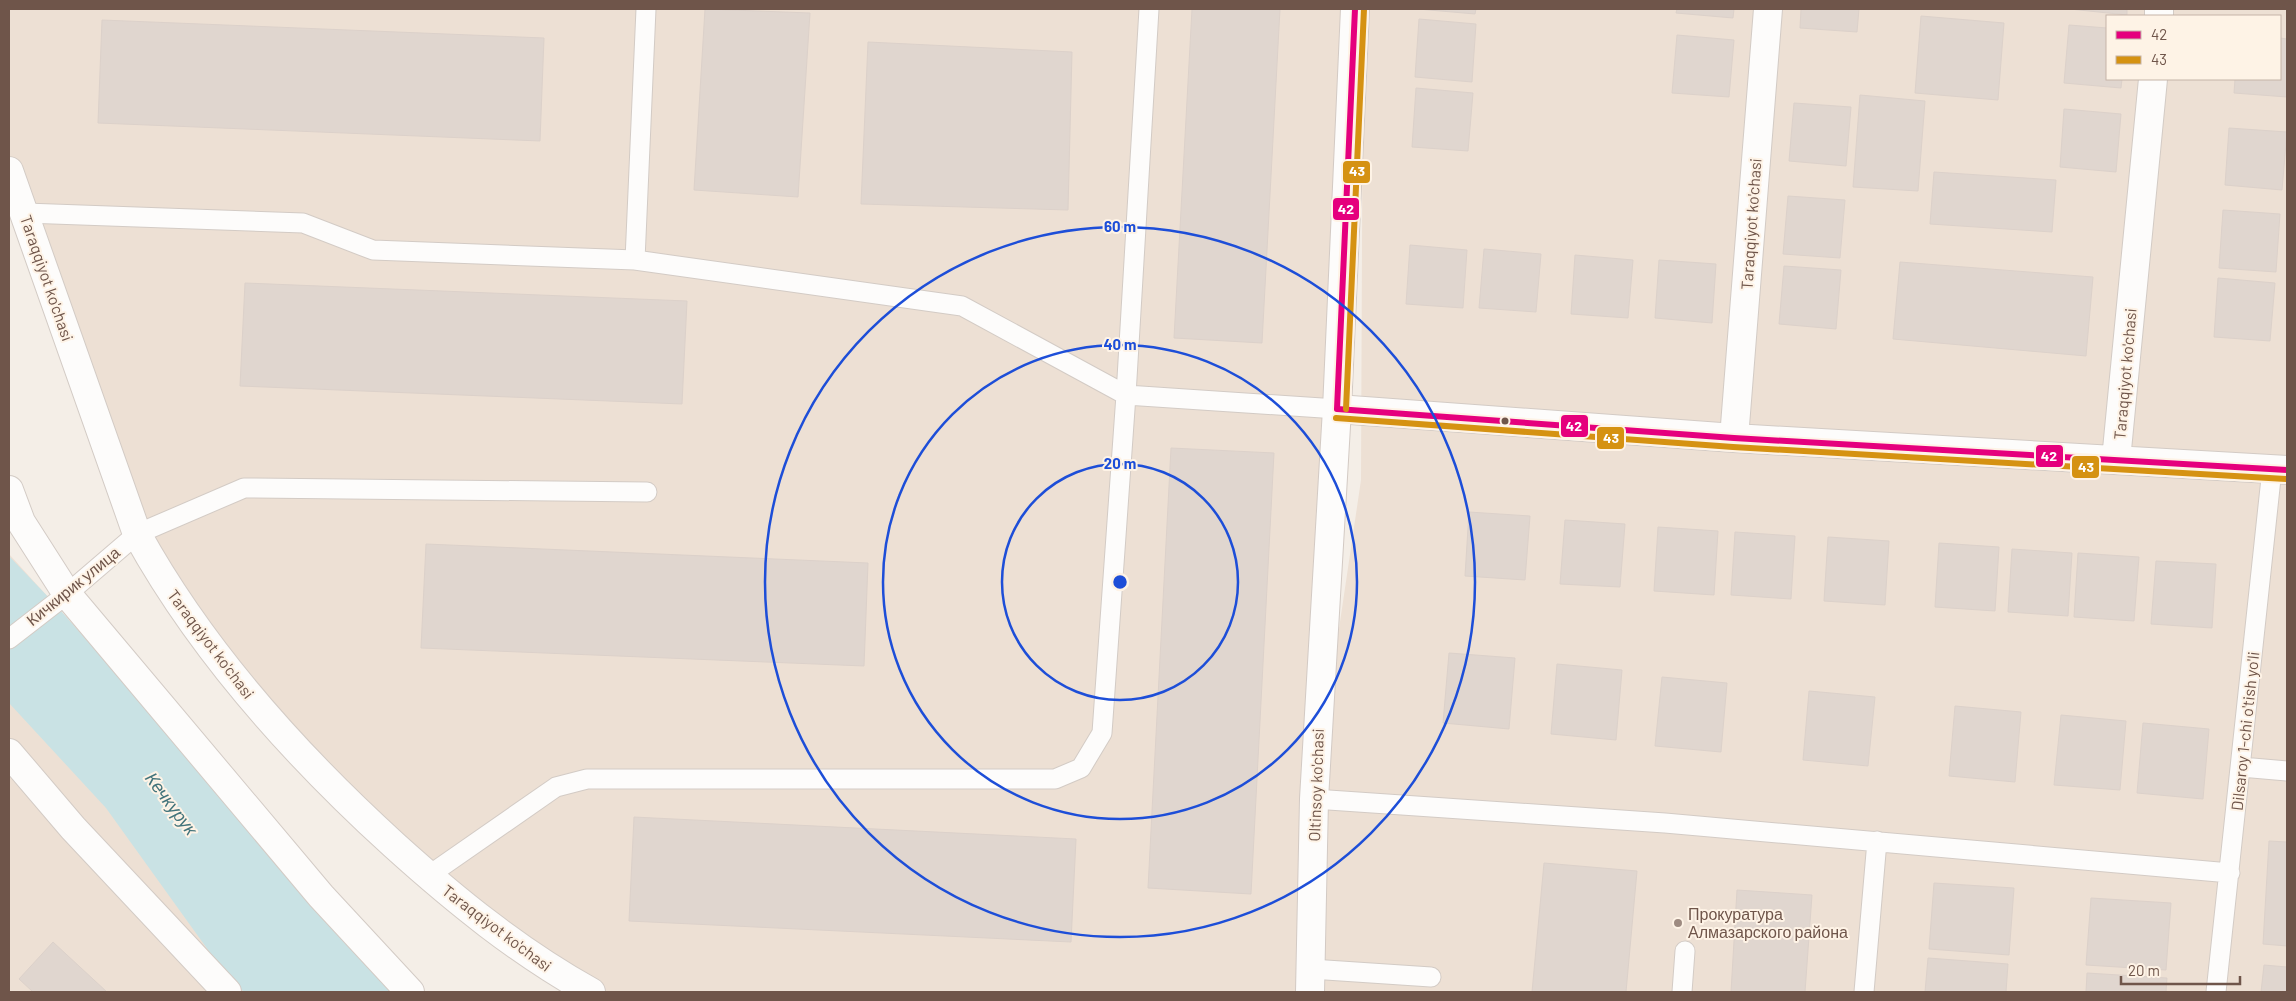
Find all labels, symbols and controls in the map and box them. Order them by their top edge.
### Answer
legend [2106,15,2281,80]
text: 42 [2151,25,2167,43]
text: 43 [2151,50,2167,68]
street label: Taraqqiyot ko'chasi [1736,157,1765,290]
line badge: 43 [1342,160,1371,184]
text: 43 [1349,162,1365,179]
line badge: 42 [1332,197,1360,221]
text: 42 [1338,200,1354,217]
street label: Taraqqiyot ko'chasi [17,212,78,343]
text: 60 m [1104,217,1136,235]
street label: Taraqqiyot ko'chasi [2109,307,2140,441]
text: 40 m [1103,335,1137,353]
line badge: 42 [1560,414,1589,438]
unlabelled marker [1500,416,1510,426]
text: 42 [1566,417,1582,434]
line badge: 43 [1596,426,1625,450]
text: 43 [1603,429,1619,446]
line badge: 42 [2035,444,2064,468]
text: 42 [2041,447,2057,464]
text: 20 m [1104,454,1136,472]
line badge: 43 [2071,455,2100,479]
text: 43 [2078,458,2094,475]
street label: Кичкирик улица [22,542,123,629]
centre of rings [1111,573,1129,591]
street label: Taraqqiyot ko'chasi [164,585,259,702]
street label: Dilsaroy 1-chi o'tish yo'li [2227,650,2262,811]
street label: Oltinsoy ko'chasi [1304,728,1327,842]
water label: Кечкурук [141,767,204,840]
street label: Taraqqiyot ko'chasi [439,880,556,975]
place label: Прокуратура Алмазарского района [1688,904,1848,941]
marker: Прокуратура Алмазарского района [1672,917,1684,929]
scale bar [2121,954,2240,986]
text: 20 m [2128,961,2160,979]

